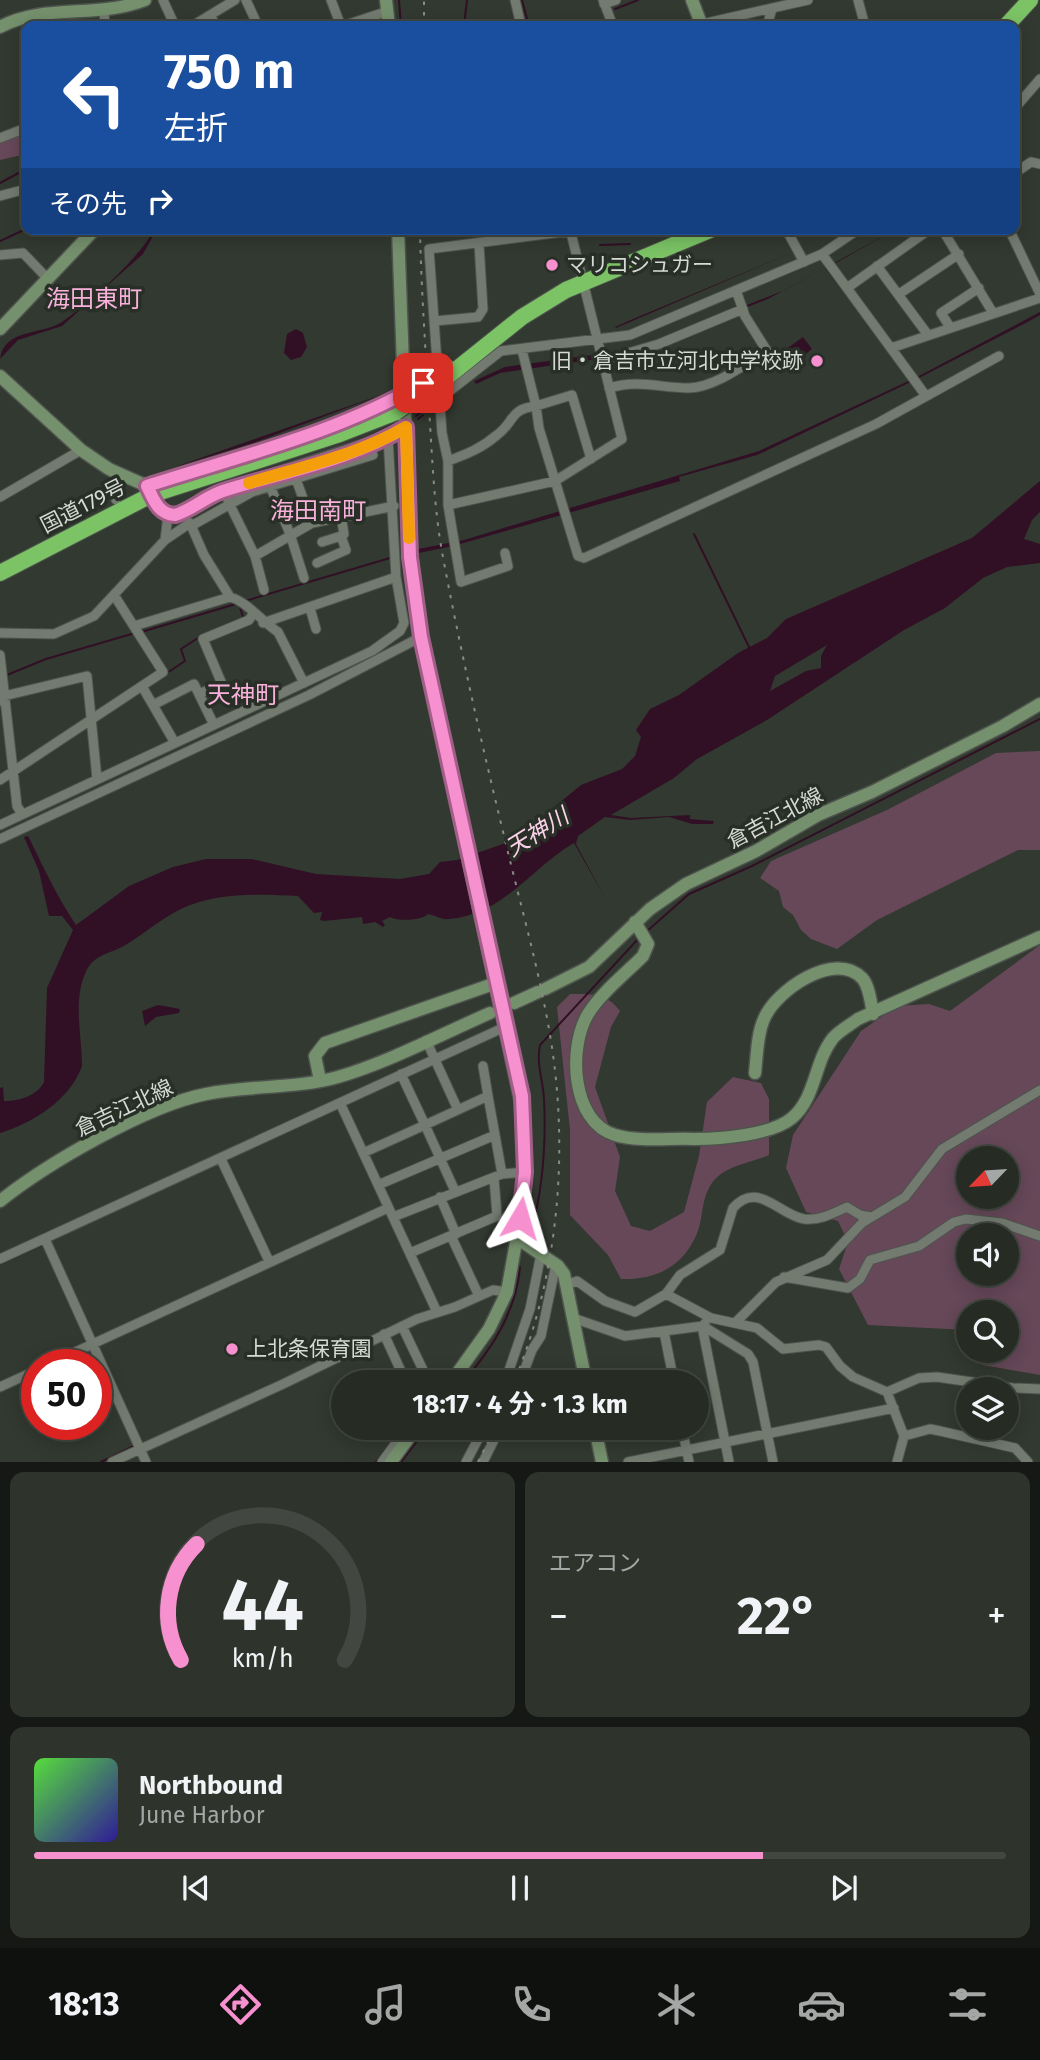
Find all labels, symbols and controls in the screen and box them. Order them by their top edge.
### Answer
text: 750 m [164,42,294,101]
icon: left [49,49,140,140]
text: 左折 [164,109,228,147]
icon: right [141,182,179,220]
text: その先 [49,189,127,220]
place label: マリコシュガー [566,252,713,278]
marker: マリコシュガー [544,257,560,273]
district label: 海田東町 [46,285,142,313]
place label: 旧・倉吉市立河北中学校跡 [551,348,803,374]
pin [393,353,453,413]
marker: 旧・倉吉市立河北中学校跡 [809,353,825,369]
icon: arrive [404,364,442,402]
street label: 国道179号 [36,474,130,538]
district label: 海田南町 [270,497,366,525]
district label: 天神町 [207,681,279,709]
street label: 倉吉江北線 [723,782,827,854]
water label: 天神川 [500,800,576,862]
street label: 倉吉江北線 [71,1074,177,1142]
north arrow [956,1146,1018,1209]
map controls [956,1146,1019,1440]
position arrow [483,1181,557,1255]
button: sound [956,1223,1019,1286]
button: search [956,1300,1019,1363]
place label: 上北条保育園 [246,1336,372,1362]
marker: 上北条保育園 [224,1341,240,1357]
speed limit sign: 50 [21,1349,112,1440]
button: layers [956,1377,1019,1440]
text: 18:17 · 4 分 · 1.3 km [412,1389,628,1420]
text: エアコン [549,1549,641,1577]
text: 44 [221,1563,304,1650]
text: 22° [737,1585,818,1648]
text: − [549,1593,568,1639]
text: + [987,1593,1006,1639]
text: km/h [232,1644,293,1674]
text: Northbound [139,1770,283,1801]
text: June Harbor [139,1801,265,1829]
icon: previous [177,1869,215,1907]
icon: pause [501,1869,539,1907]
icon: next [825,1869,863,1907]
icon: directions [216,1980,265,2029]
icon: music [361,1980,410,2029]
icon: phone [507,1980,556,2029]
icon: climate [652,1980,701,2029]
icon: car [797,1980,846,2029]
icon: filters [943,1980,992,2029]
text: 18:13 [48,1985,120,2023]

